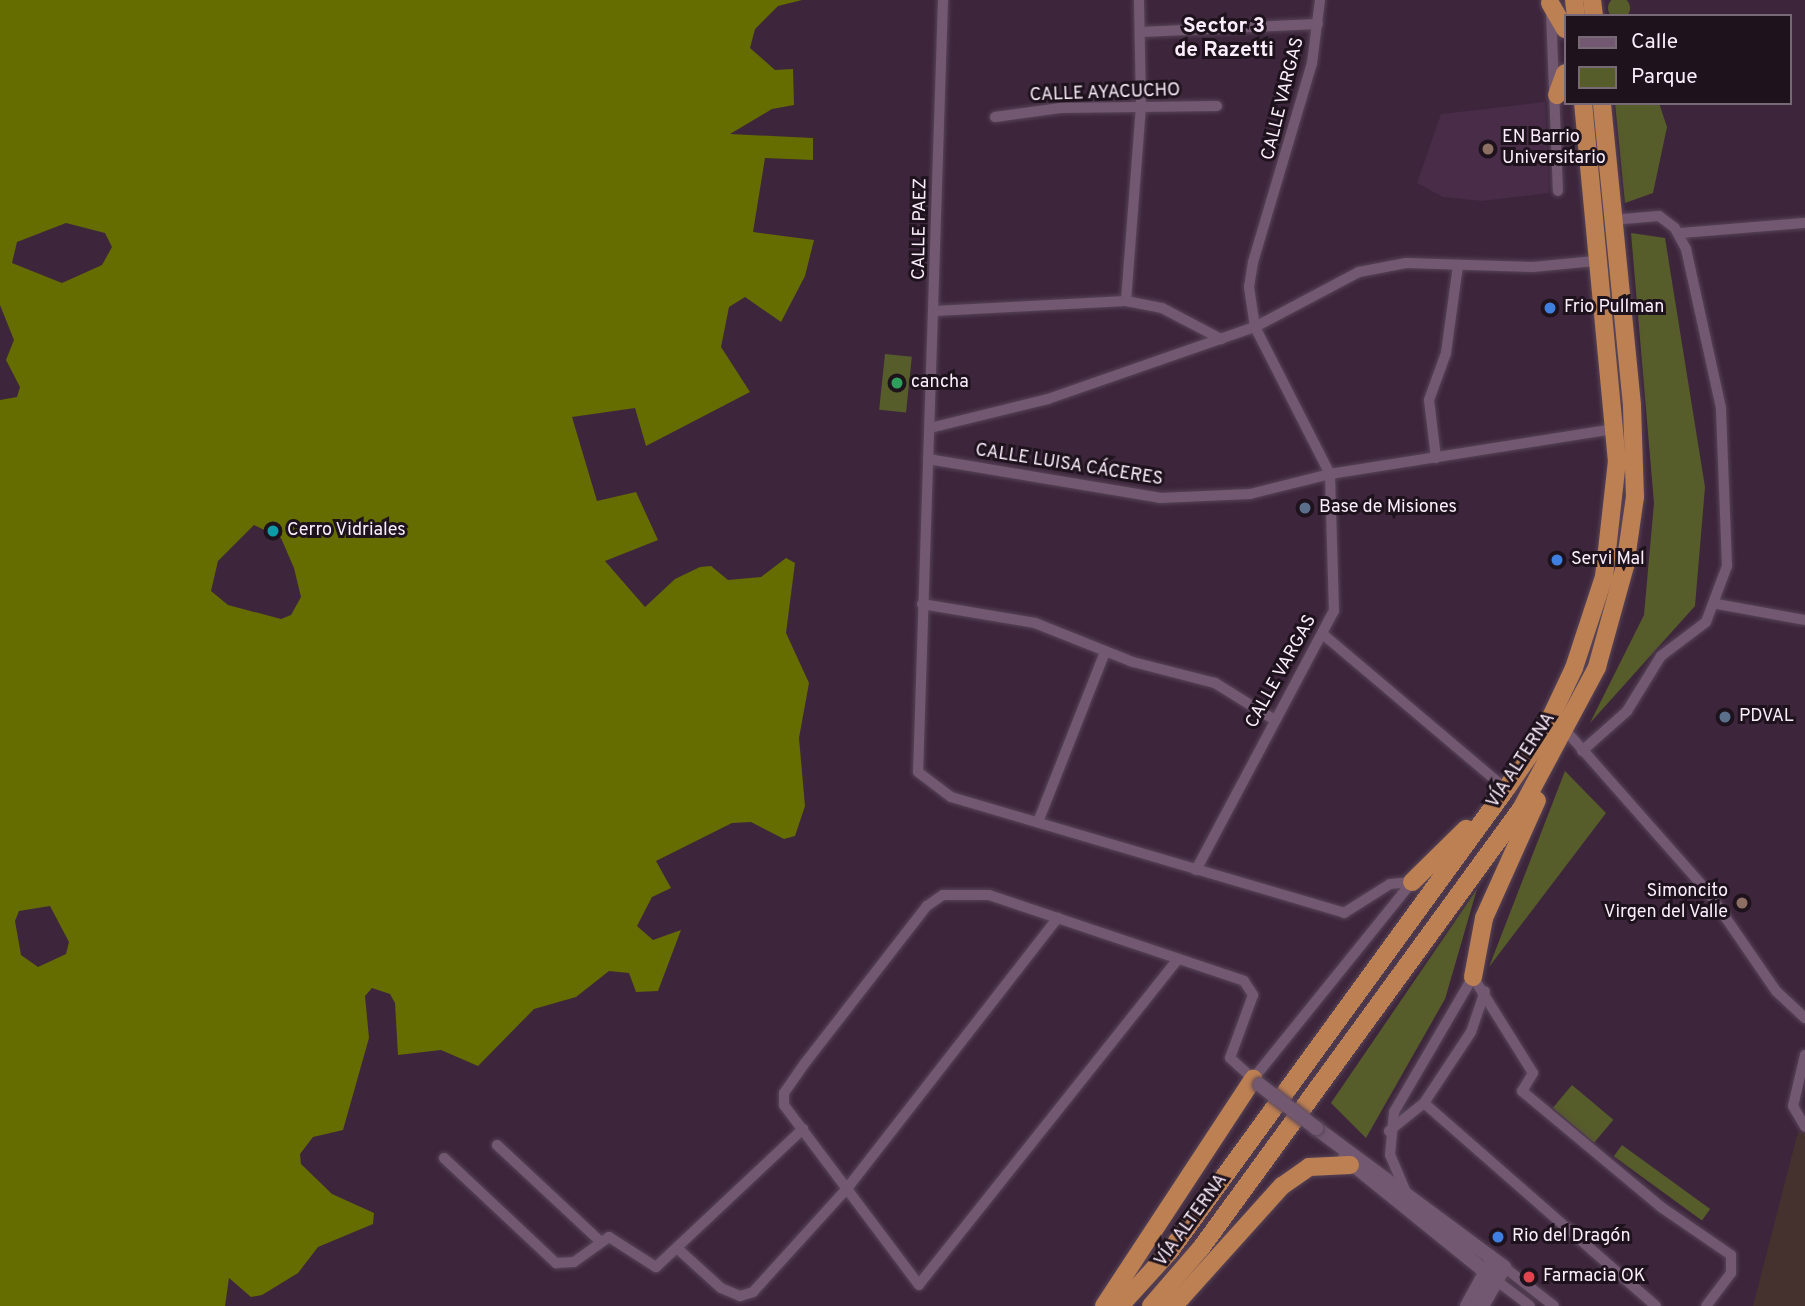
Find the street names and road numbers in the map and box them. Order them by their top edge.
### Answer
street label: CALLE VARGAS [1258,35,1310,163]
street label: CALLE AYACUCHO [1029,81,1181,107]
street label: CALLE PAEZ [909,178,933,280]
street label: CALLE LUISA CÁCERES [973,440,1165,492]
street label: CALLE VARGAS [1242,611,1322,733]
street label: VÍA ALTERNA [1483,709,1561,813]
street label: VÍA ALTERNA [1151,1170,1233,1272]

